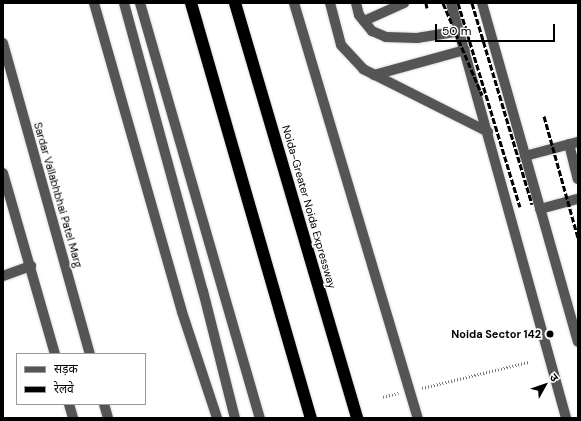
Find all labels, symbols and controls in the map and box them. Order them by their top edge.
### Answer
scale bar [437,16,557,42]
text: 50 m [442,23,471,39]
street label: Sardar Vallabhbhai Patel Marg [31,121,85,269]
street label: Noida-Greater Noida Expressway [279,124,339,290]
place label: Noida Sector 142 [451,327,541,341]
marker: Noida Sector 142 [544,328,556,340]
legend [16,353,146,405]
text: सड़क [54,361,78,377]
north arrow [525,365,565,405]
text: उ [547,370,562,384]
text: रेलवे [54,381,74,397]

